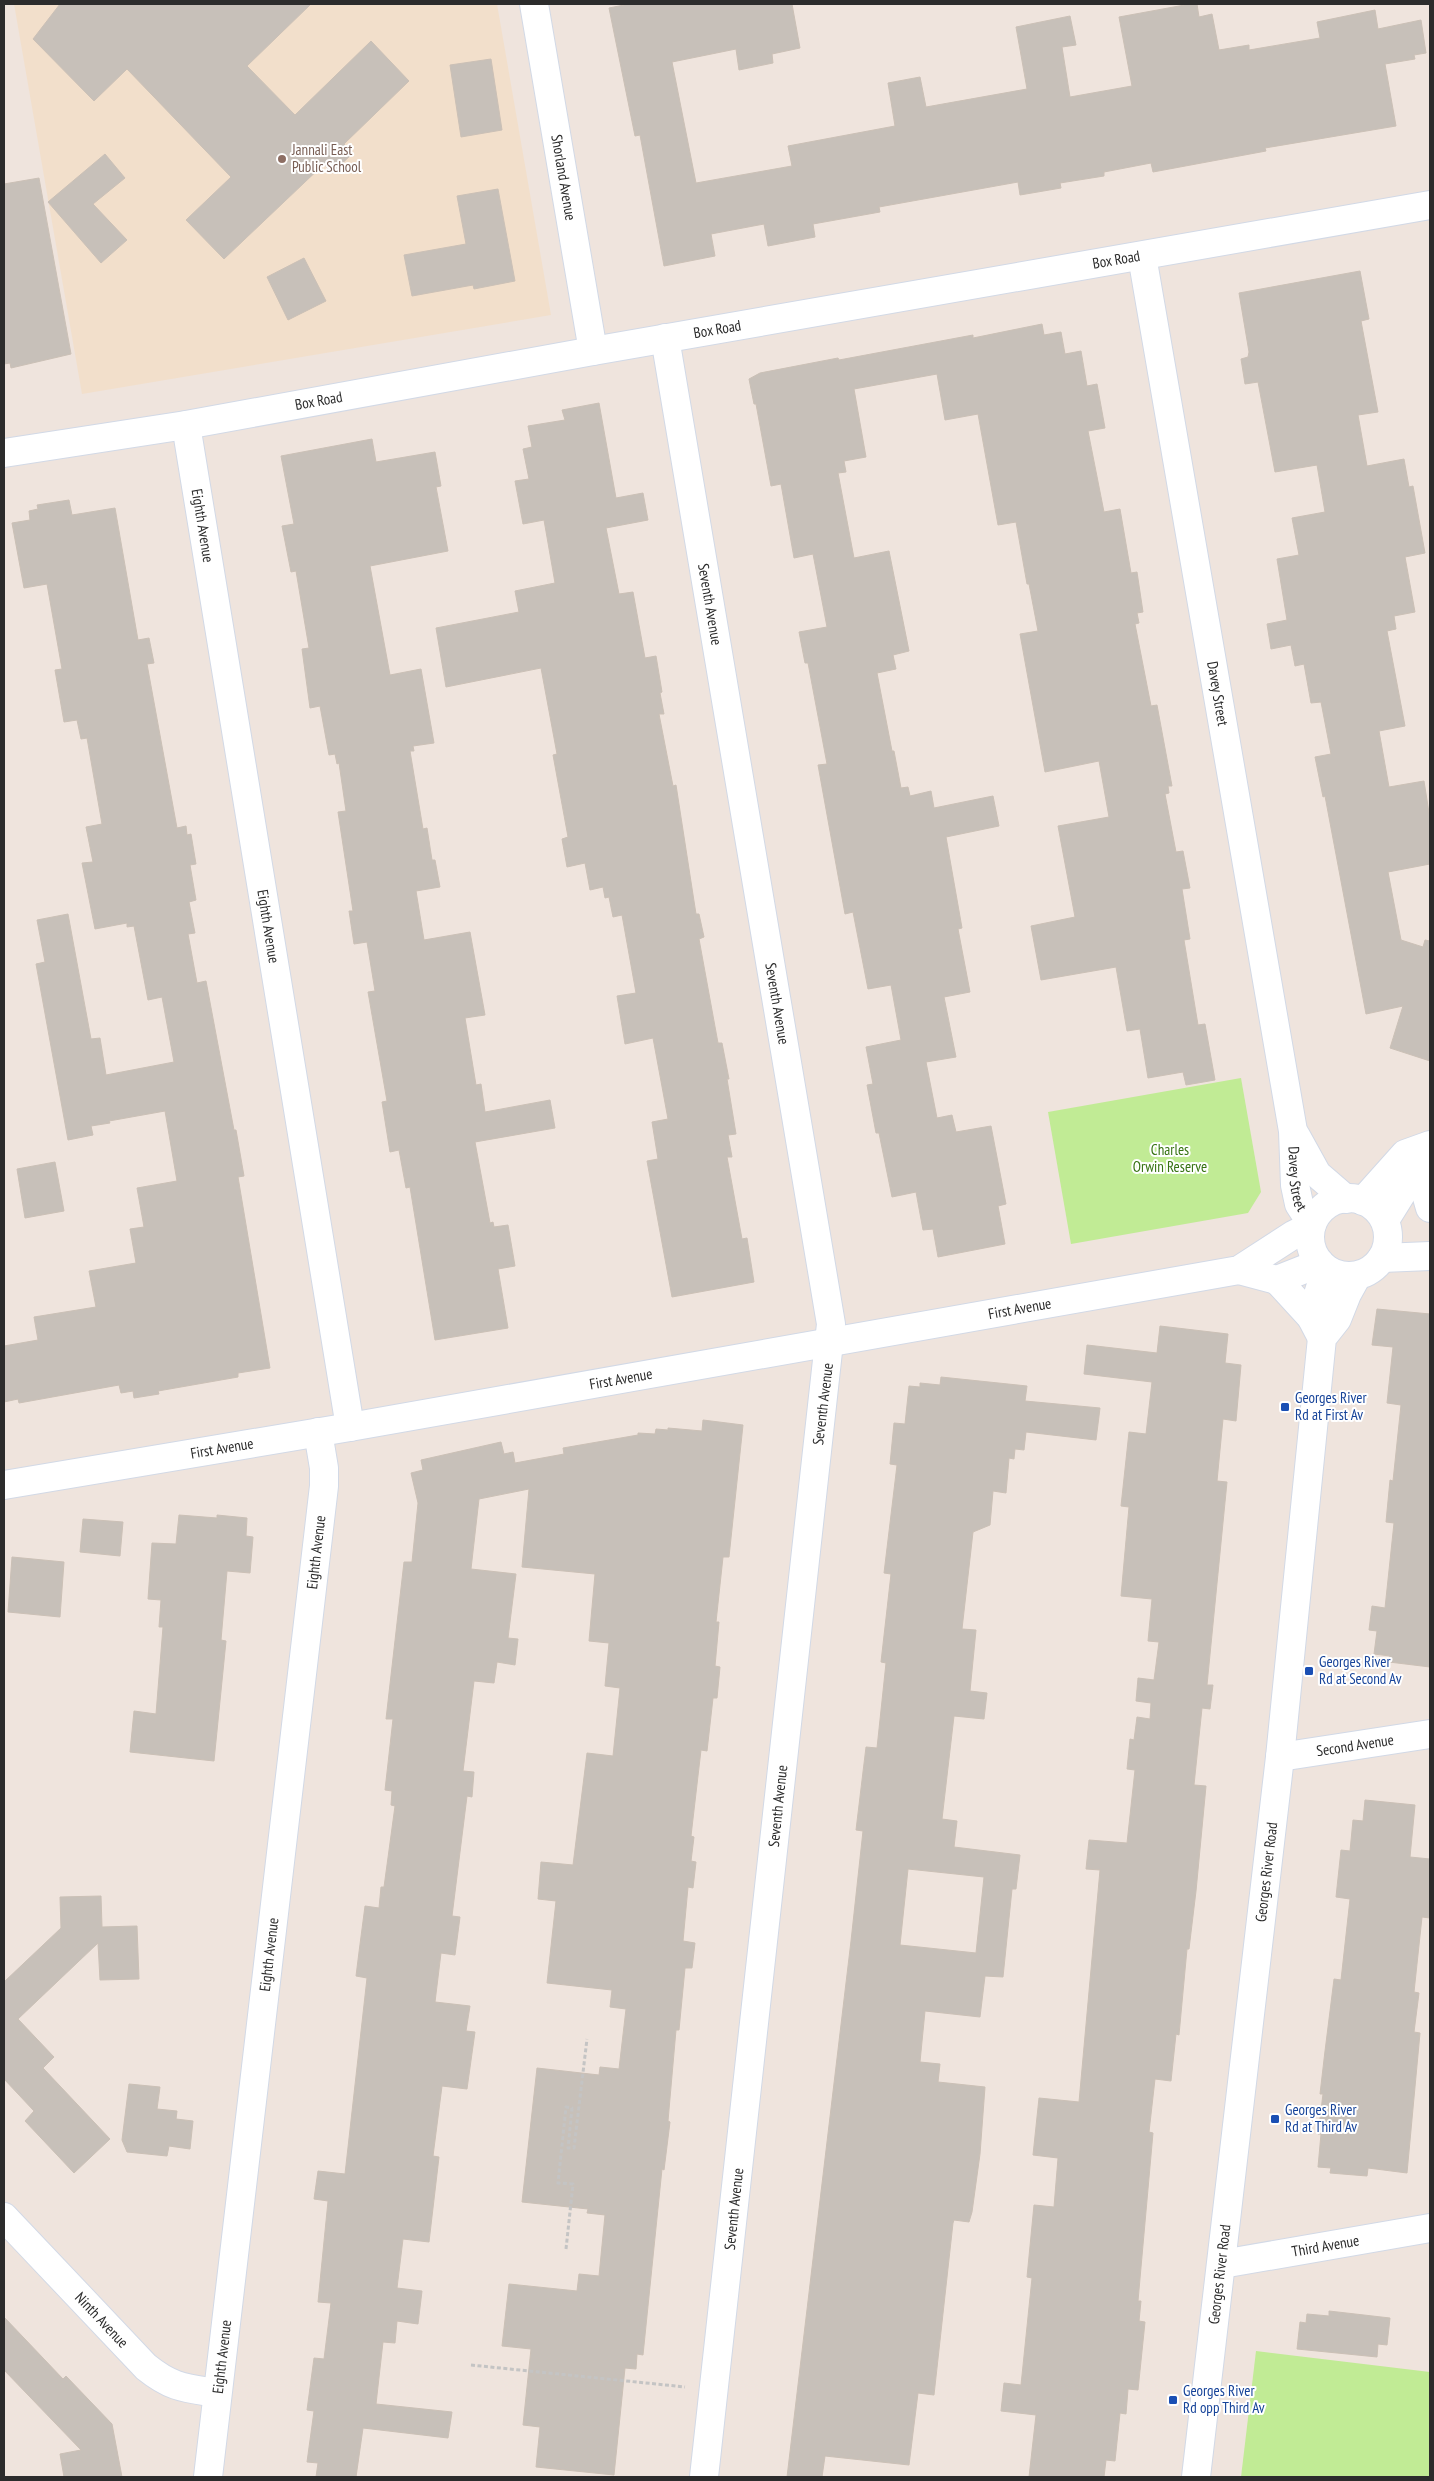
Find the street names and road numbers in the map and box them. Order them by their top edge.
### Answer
street label: Shorland Avenue [547,133,581,222]
street label: Box Road [1091,246,1141,273]
street label: Box Road [692,315,742,342]
street label: Box Road [293,387,344,414]
street label: Eighth Avenue [188,487,218,564]
street label: Seventh Avenue [694,562,727,646]
street label: Davey Street [1203,660,1233,727]
street label: Eighth Avenue [253,888,284,964]
street label: Seventh Avenue [761,961,794,1046]
street label: Davey Street [1285,1146,1311,1215]
street label: First Avenue [987,1293,1053,1323]
street label: Seventh Avenue [808,1362,837,1446]
street label: First Avenue [588,1364,654,1394]
street label: First Avenue [189,1433,255,1463]
street label: Eighth Avenue [302,1514,329,1590]
street label: Second Avenue [1315,1730,1395,1760]
street label: Seventh Avenue [764,1764,791,1848]
street label: Georges River Road [1251,1821,1281,1923]
street label: Eighth Avenue [255,1917,282,1993]
street label: Seventh Avenue [720,2167,747,2251]
street label: Georges River Road [1204,2223,1234,2325]
street label: Third Avenue [1290,2230,1360,2261]
street label: Ninth Avenue [71,2288,133,2352]
street label: Eighth Avenue [208,2319,235,2395]

